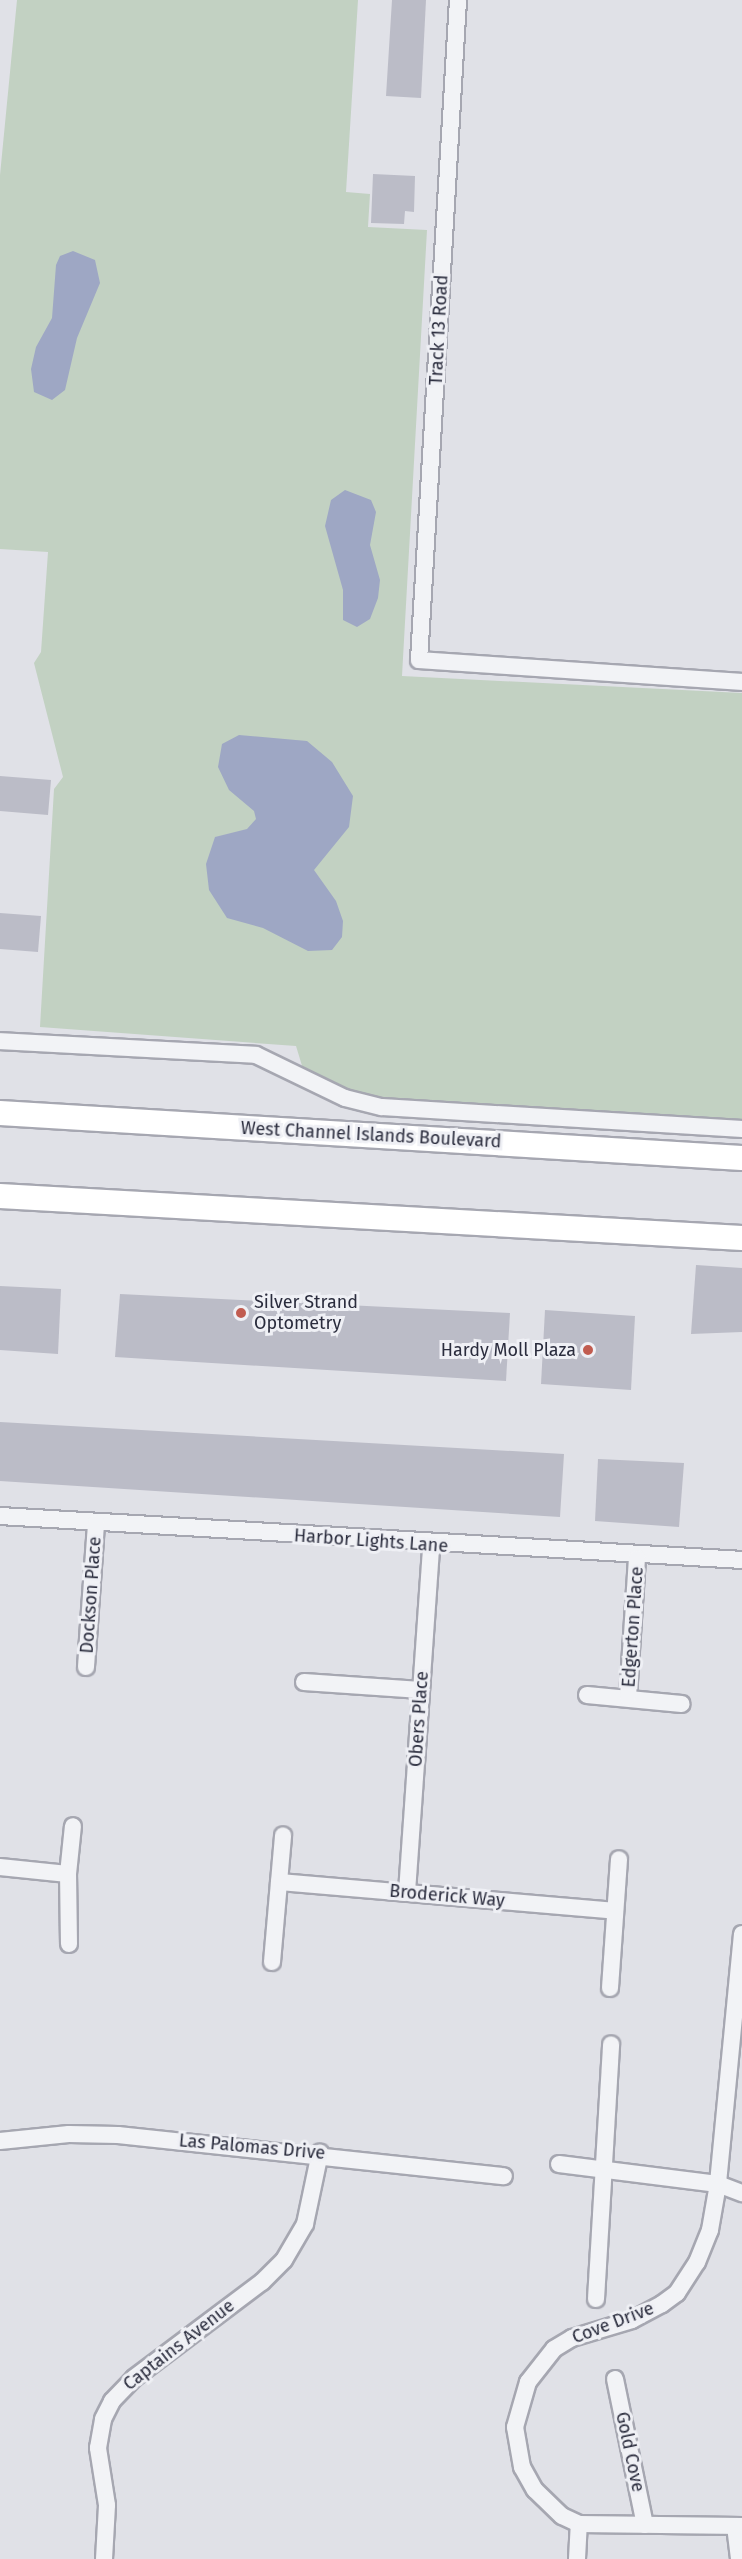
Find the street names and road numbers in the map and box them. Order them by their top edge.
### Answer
street label: Track 13 Road [425,274,453,386]
street label: West Channel Islands Boulevard [240,1117,502,1153]
street label: Harbor Lights Lane [293,1525,449,1557]
street label: Dockson Place [76,1536,106,1654]
street label: Edgerton Place [618,1566,648,1688]
street label: Obers Place [405,1670,433,1768]
street label: Broderick Way [388,1880,506,1912]
street label: Las Palomas Drive [178,2130,326,2164]
street label: Captains Avenue [119,2295,239,2395]
street label: Cove Drive [569,2298,657,2348]
street label: Gold Cove [611,2410,649,2494]

